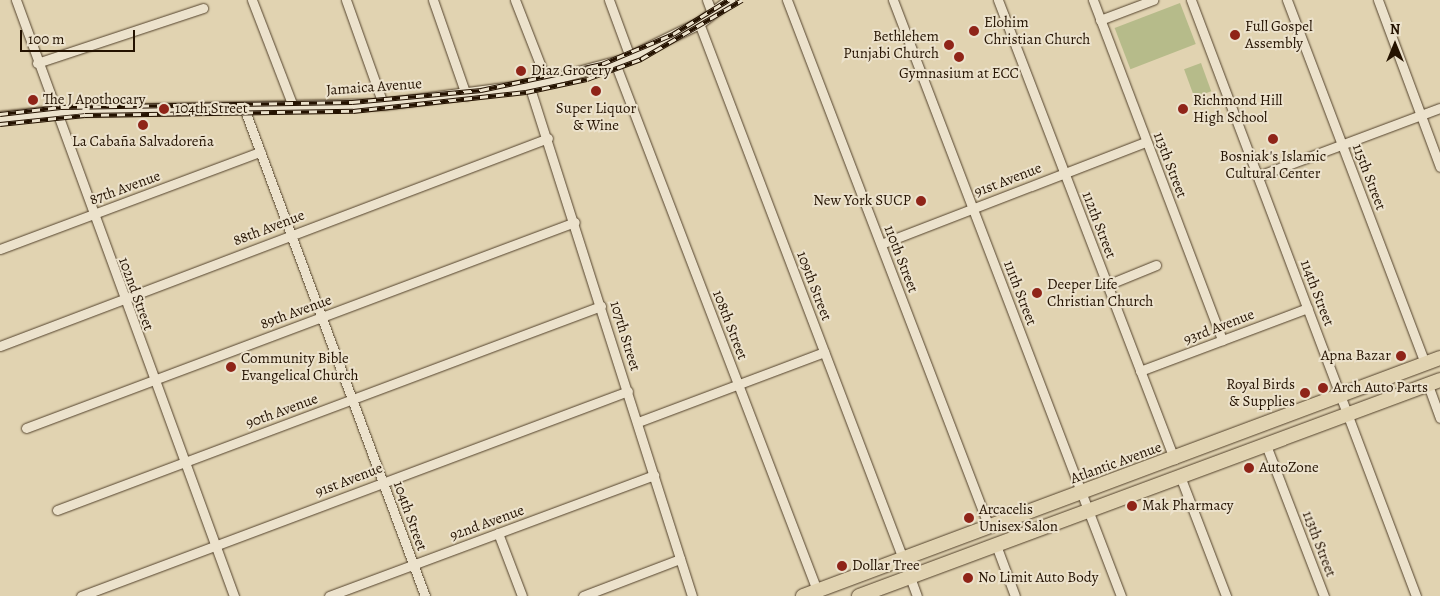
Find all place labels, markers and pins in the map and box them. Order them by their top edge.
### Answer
place label: Elohim Christian Church [984,13,1090,48]
place label: Full Gospel Assembly [1245,17,1313,52]
marker: Elohim Christian Church [968,25,980,37]
place label: Bethlehem Punjabi Church [843,27,939,62]
marker: Full Gospel Assembly [1229,29,1241,41]
marker: Bethlehem Punjabi Church [943,39,955,51]
marker: Gymnasium at ECC [953,51,965,63]
place label: Diaz Grocery [531,62,611,80]
marker: Diaz Grocery [515,65,527,77]
place label: Gymnasium at ECC [899,65,1019,83]
marker: Super Liquor & Wine [590,85,602,97]
place label: The J Apothocary [43,91,146,109]
place label: Richmond Hill High School [1193,91,1283,126]
marker: The J Apothocary [27,94,39,106]
place label: Super Liquor & Wine [556,99,636,134]
place label: 104th Street [175,100,248,118]
marker: 104th Street [157,102,171,116]
marker: Richmond Hill High School [1177,103,1189,115]
marker: La Cabaña Salvadoreña [137,119,149,131]
place label: La Cabaña Salvadoreña [72,133,214,151]
marker: Bosniak's Islamic Cultural Center [1267,133,1279,145]
place label: Bosniak's Islamic Cultural Center [1220,147,1326,182]
place label: New York SUCP [813,192,911,210]
marker: New York SUCP [915,195,927,207]
place label: Deeper Life Christian Church [1047,275,1153,310]
marker: Deeper Life Christian Church [1031,287,1043,299]
place label: Apna Bazar [1321,347,1391,365]
place label: Community Bible Evangelical Church [241,349,358,384]
marker: Apna Bazar [1395,350,1407,362]
marker: Community Bible Evangelical Church [225,361,237,373]
place label: Royal Birds & Supplies [1226,375,1295,410]
place label: Arch Auto Parts [1333,379,1428,397]
marker: Arch Auto Parts [1317,382,1329,394]
marker: Royal Birds & Supplies [1299,387,1311,399]
place label: AutoZone [1259,459,1319,477]
marker: AutoZone [1243,462,1255,474]
place label: Mak Pharmacy [1142,497,1233,515]
place label: Arcacelis Unisex Salon [979,500,1058,535]
marker: Mak Pharmacy [1126,500,1138,512]
marker: Arcacelis Unisex Salon [963,512,975,524]
place label: Dollar Tree [852,557,920,575]
marker: Dollar Tree [836,560,848,572]
place label: No Limit Auto Body [978,569,1098,587]
marker: No Limit Auto Body [962,572,974,584]

